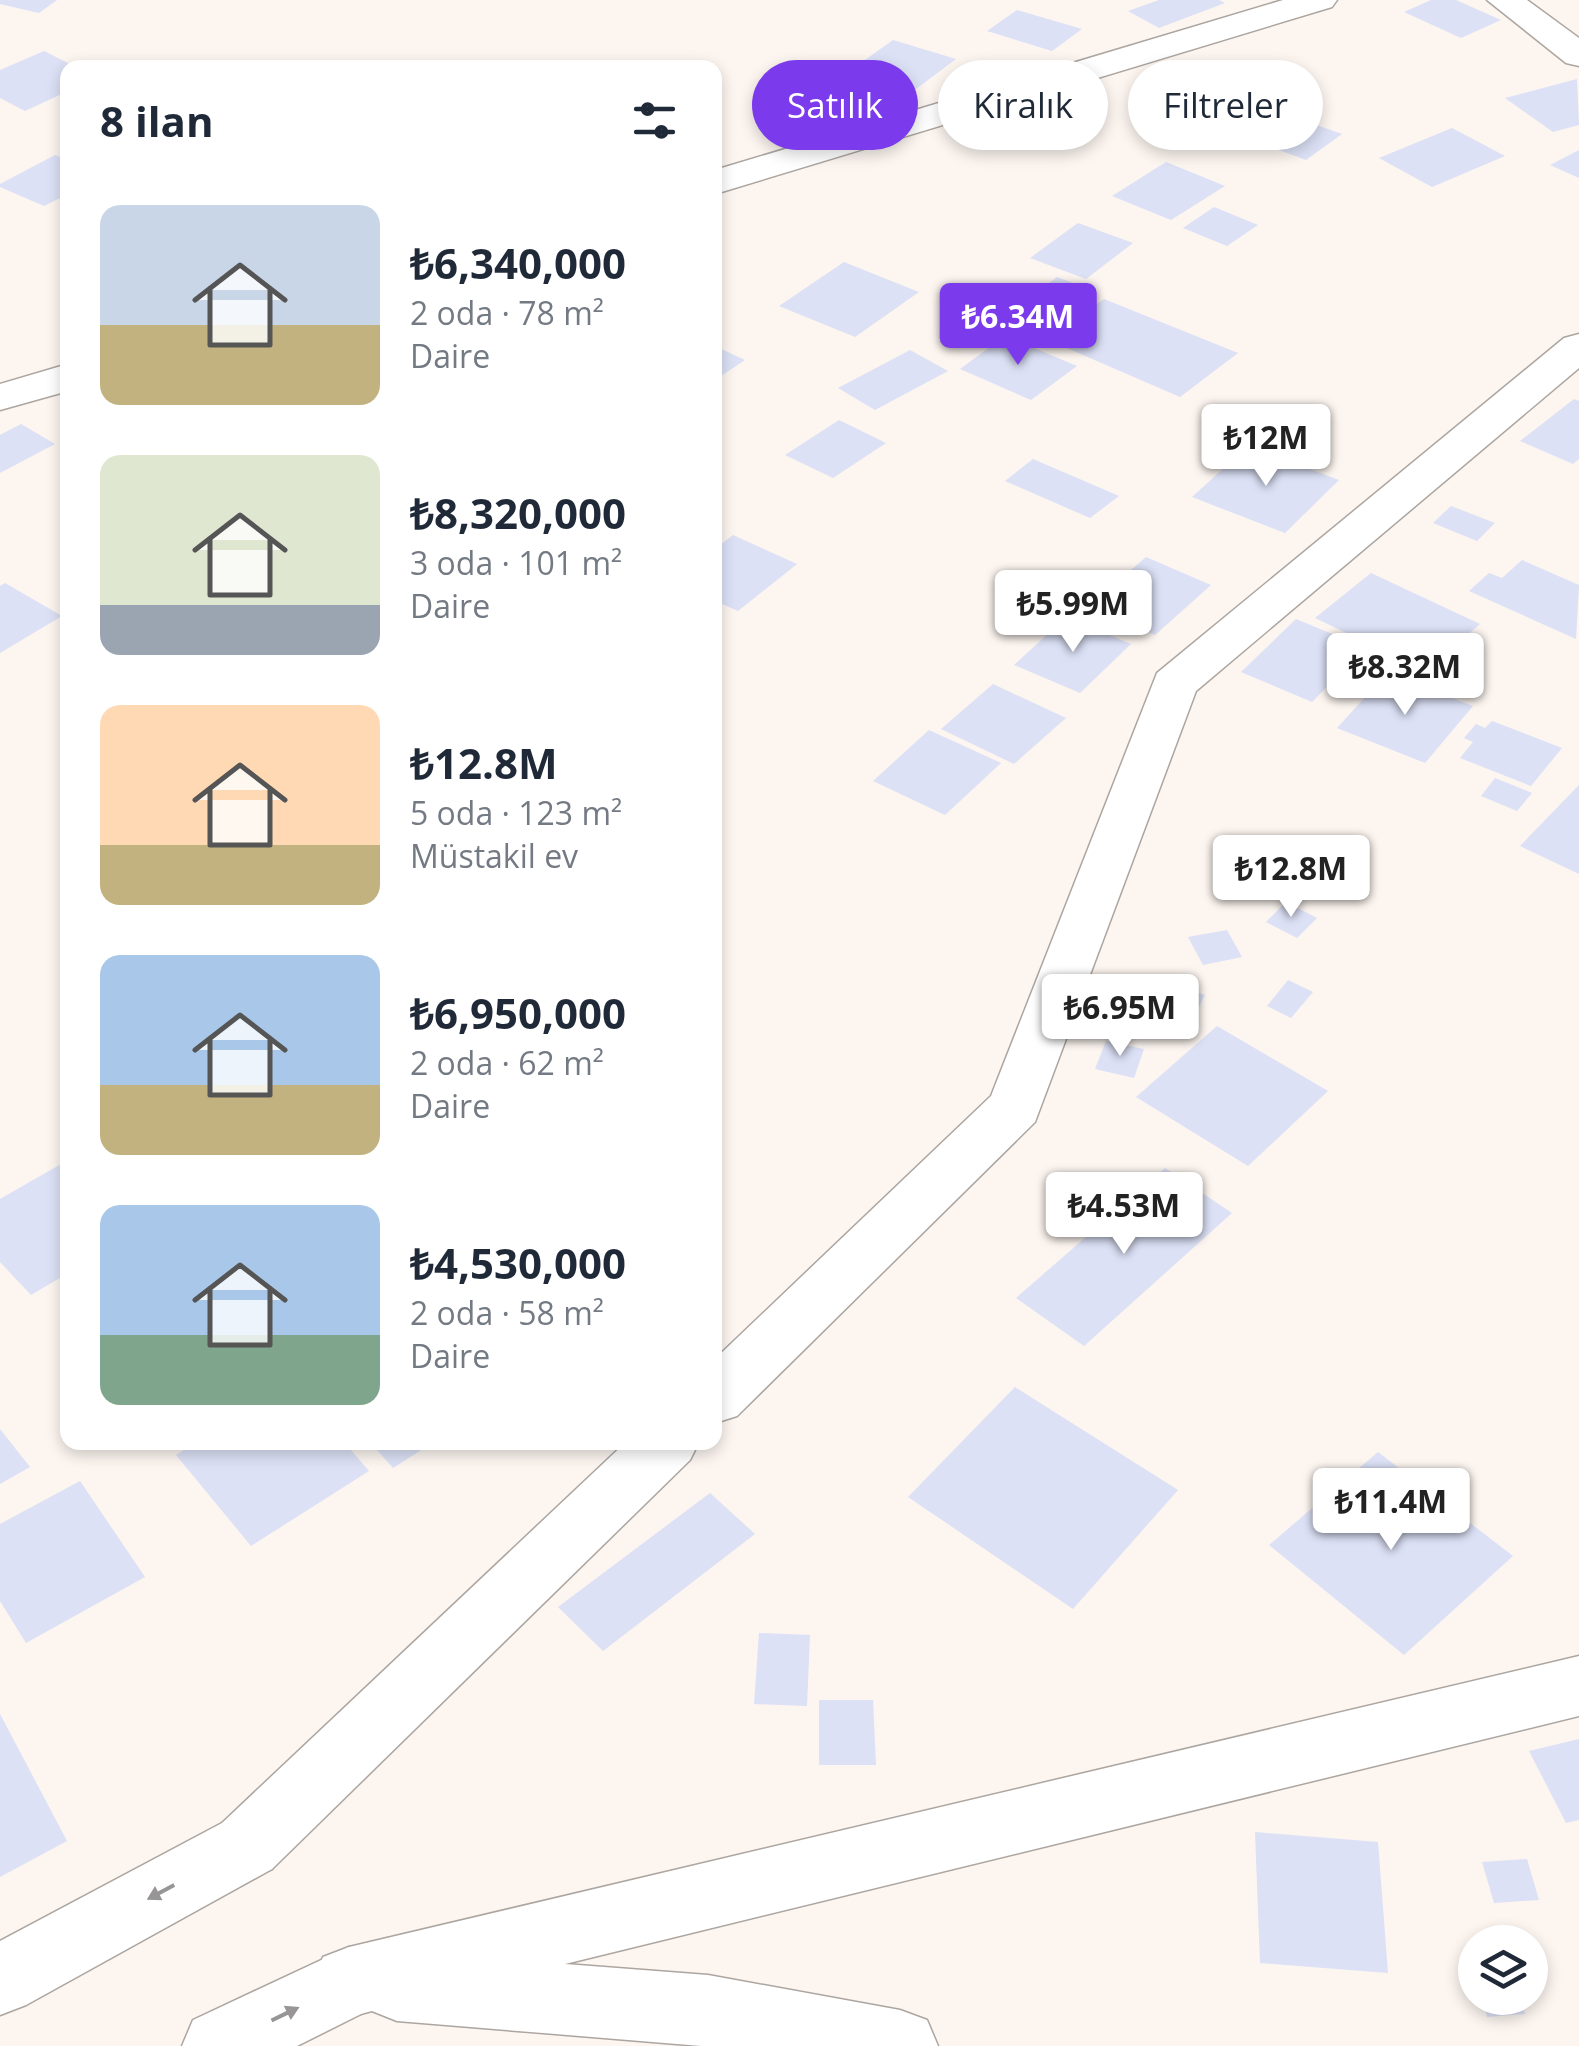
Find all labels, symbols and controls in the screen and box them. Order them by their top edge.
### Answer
chip: Satılık [752,60,918,150]
chip: Kiralık [938,60,1108,150]
chip: Filtreler [1128,60,1323,150]
text: 8 ilan [100,92,214,149]
icon: filters [627,93,682,148]
text: ₺6,340,000 [410,234,626,291]
icon: home [180,245,300,365]
pin: ₺6.34M [937,283,1099,368]
text: 2 oda · 78 m² [410,291,604,334]
text: ₺6.34M [962,294,1074,337]
text: Daire [410,334,490,377]
pin: ₺12M [1207,404,1325,489]
text: ₺12M [1223,415,1309,458]
text: ₺8,320,000 [410,484,626,541]
icon: home [180,495,300,615]
text: 3 oda · 101 m² [410,541,622,584]
pin: ₺5.99M [992,570,1154,655]
text: ₺5.99M [1017,581,1129,624]
text: Daire [410,584,490,627]
pin: ₺8.32M [1324,633,1486,718]
text: ₺8.32M [1349,644,1461,687]
text: ₺12.8M [410,734,558,791]
icon: home [180,745,300,865]
text: 5 oda · 123 m² [410,791,622,834]
text: Müstakil ev [410,834,578,877]
pin: ₺12.8M [1210,835,1372,920]
text: ₺12.8M [1235,846,1347,889]
pin: ₺6.95M [1039,974,1201,1059]
text: ₺6,950,000 [410,984,626,1041]
text: ₺6.95M [1064,985,1176,1028]
icon: home [180,995,300,1115]
text: 2 oda · 62 m² [410,1041,604,1084]
text: Daire [410,1084,490,1127]
pin: ₺4.53M [1043,1172,1205,1257]
text: ₺4.53M [1068,1183,1180,1226]
text: ₺4,530,000 [410,1234,626,1291]
icon: home [180,1245,300,1365]
text: 2 oda · 58 m² [410,1291,604,1334]
text: Daire [410,1334,490,1377]
pin: ₺11.4M [1310,1468,1472,1553]
text: ₺11.4M [1335,1479,1447,1522]
one-way arrow [147,1883,175,1901]
map controls [1458,1925,1548,2015]
button: layers [1458,1925,1548,2015]
one-way arrow [271,2006,300,2023]

